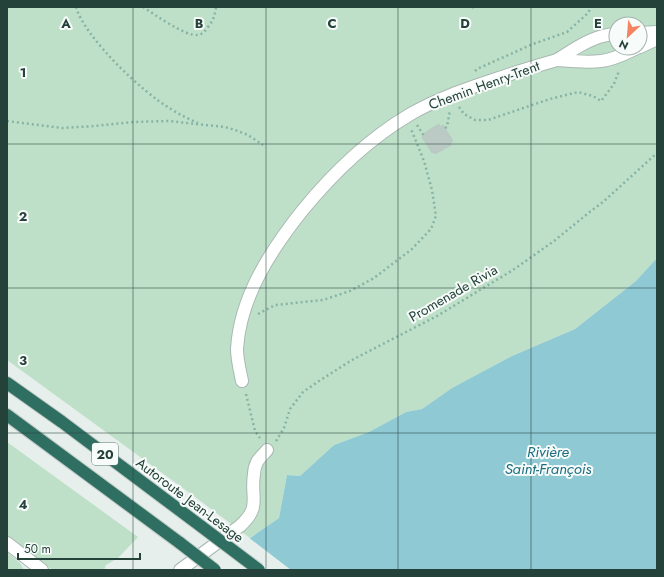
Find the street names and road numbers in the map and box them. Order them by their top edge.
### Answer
street label: Chemin Henry-Trent [426,55,543,114]
street label: Promenade Rivia [405,260,501,326]
road number: 20 [92,443,118,465]
street label: Autoroute Jean-Lesage [132,453,248,547]

